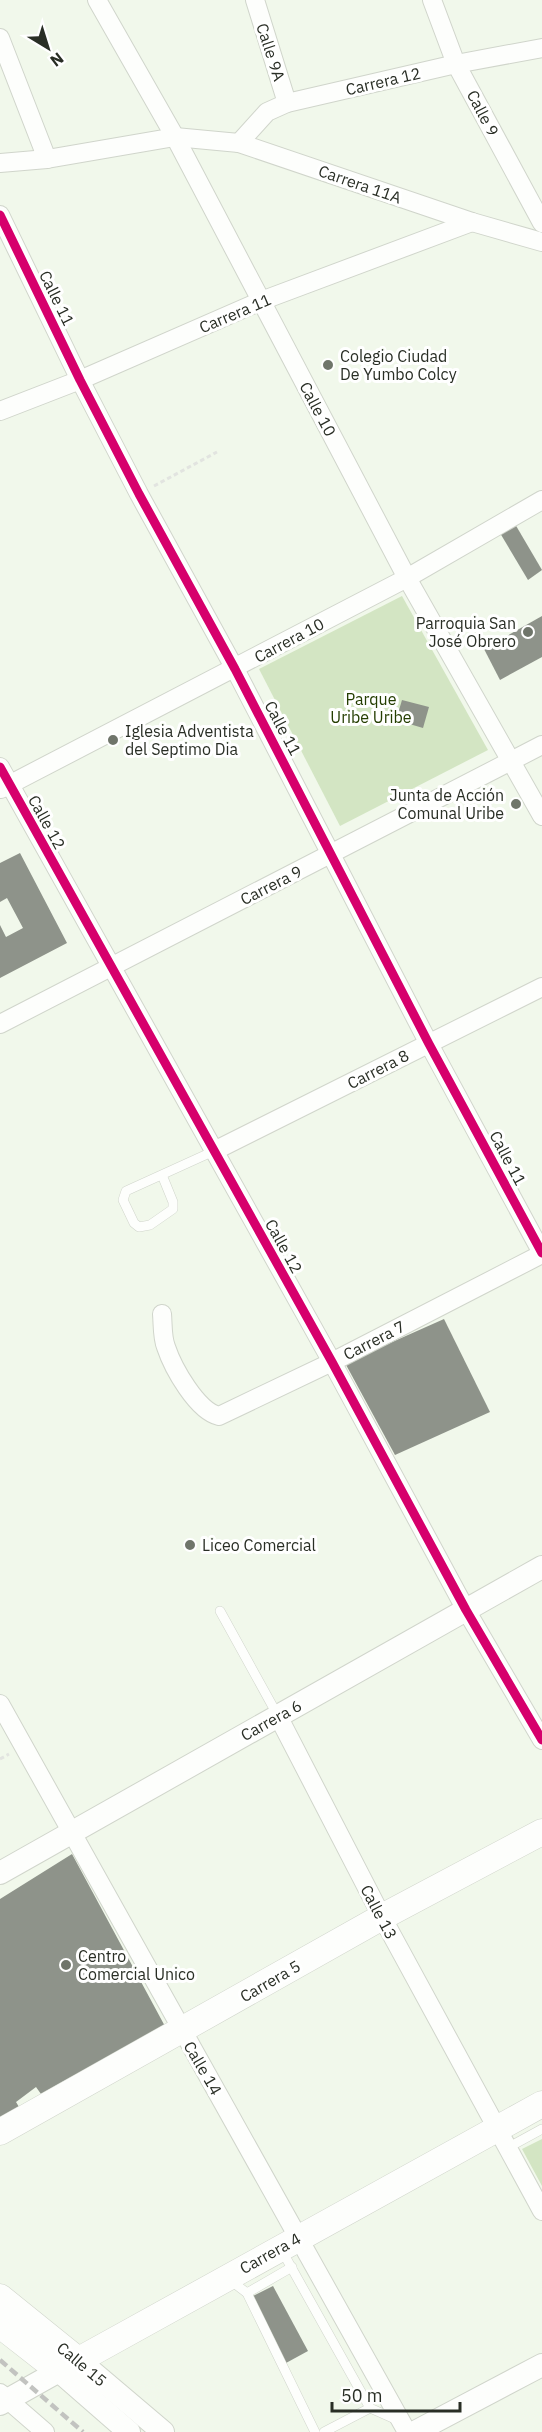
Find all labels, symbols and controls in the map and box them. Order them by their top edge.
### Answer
north arrow [18,18,78,78]
street label: Calle 9A [252,21,290,83]
text: N [47,48,68,71]
street label: Carrera 12 [344,63,422,99]
street label: Calle 9 [463,87,503,139]
street label: Carrera 11A [316,160,404,208]
street label: Calle 11 [35,267,79,329]
street label: Carrera 11 [196,289,274,337]
place label: Colegio Ciudad De Yumbo Colcy [340,346,457,384]
marker: Colegio Ciudad De Yumbo Colcy [321,358,335,372]
street label: Calle 10 [295,378,341,440]
street label: Carrera 10 [251,613,327,667]
place label: Parroquia San José Obrero [416,613,516,651]
marker: Parroquia San José Obrero [521,625,535,639]
park label: Parque Uribe Uribe [330,689,412,727]
street label: Calle 11 [260,697,306,759]
place label: Iglesia Adventista del Septimo Dia [125,721,254,759]
marker: Iglesia Adventista del Septimo Dia [106,733,120,747]
place label: Junta de Acción Comunal Uribe [390,785,504,823]
street label: Calle 12 [24,791,70,853]
marker: Junta de Acción Comunal Uribe [509,797,523,811]
street label: Carrera 9 [237,861,305,909]
street label: Carrera 8 [344,1045,412,1093]
street label: Calle 11 [485,1127,531,1189]
street label: Calle 12 [261,1215,307,1277]
street label: Carrera 7 [340,1316,408,1364]
place label: Liceo Comercial [202,1535,316,1555]
marker: Liceo Comercial [183,1538,197,1552]
street label: Carrera 6 [237,1695,305,1745]
street label: Calle 13 [356,1881,402,1943]
place label: Centro Comercial Unico [78,1946,195,1984]
street label: Carrera 5 [236,1956,304,2006]
marker: Centro Comercial Unico [59,1958,73,1972]
street label: Calle 14 [180,2038,226,2098]
street label: Carrera 4 [236,2228,304,2278]
street label: Calle 15 [53,2337,111,2391]
scale bar [332,2375,460,2413]
text: 50 m [341,2384,383,2407]

